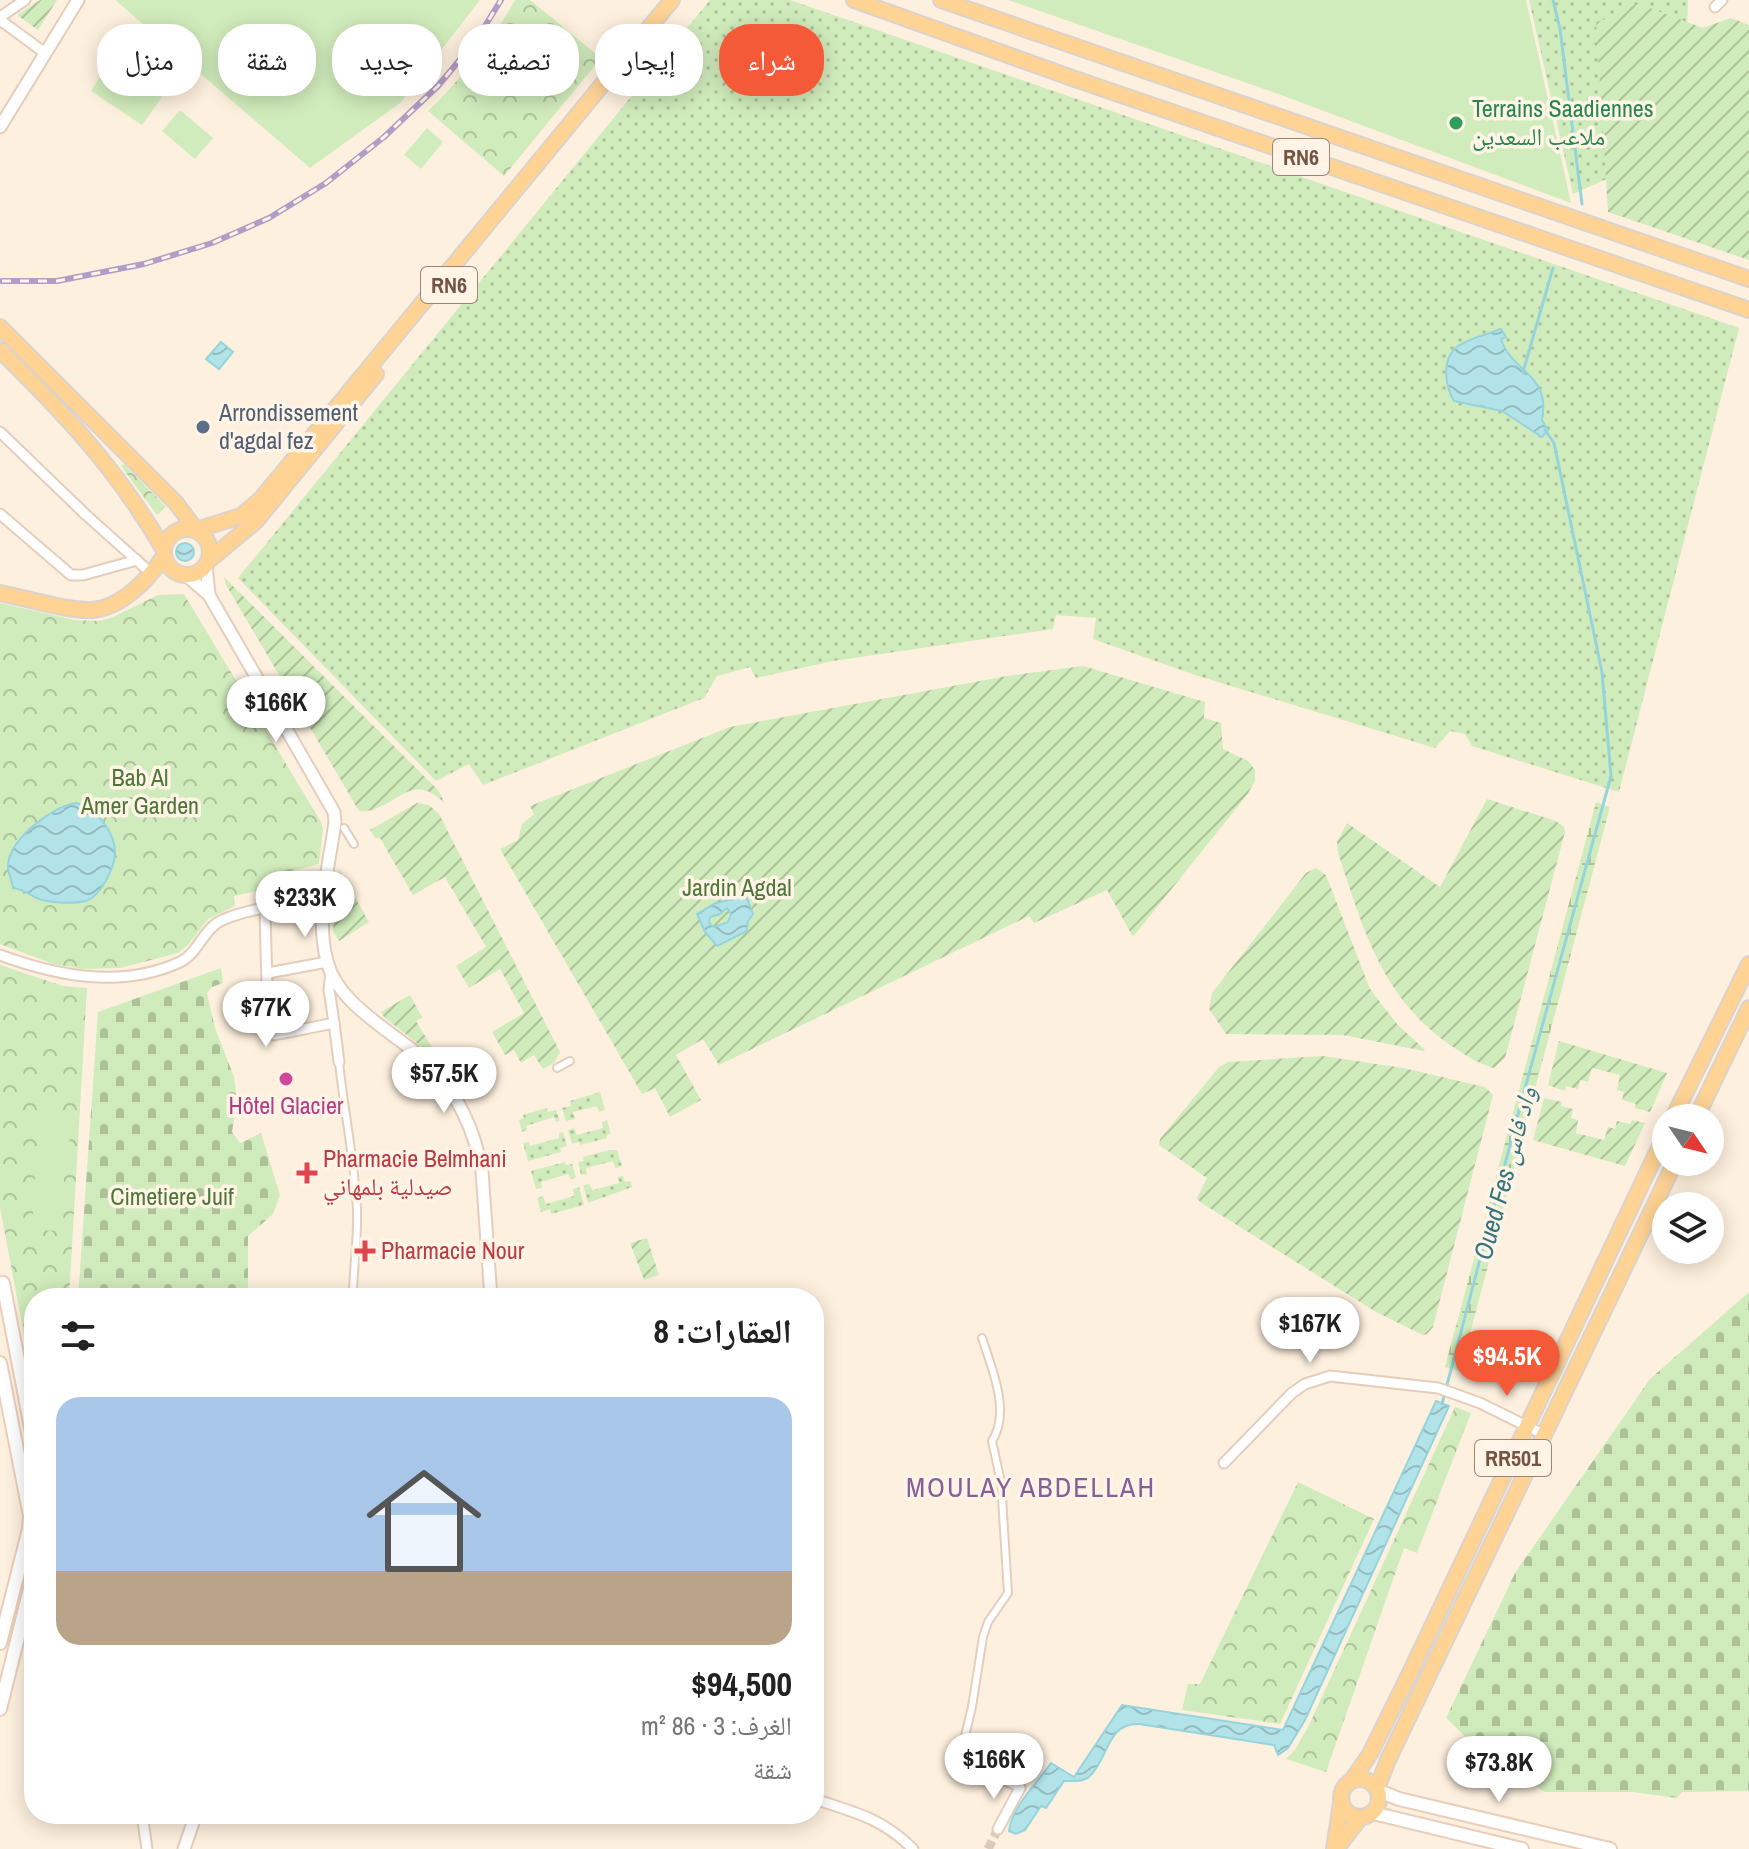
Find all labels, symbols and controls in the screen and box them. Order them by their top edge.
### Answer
chip: منزل [97,24,202,96]
chip: شقة [218,24,316,96]
chip: جديد [332,24,442,96]
chip: تصفية [458,24,579,96]
chip: إيجار [595,24,703,96]
chip: شراء [719,24,824,96]
place label: Terrains Saadiennes ملاعب السعدين [1472,92,1654,152]
marker: Terrains Saadiennes ملاعب السعدين [1447,114,1465,132]
road number: RN6 [1273,139,1329,175]
road number: RN6 [421,267,477,303]
place label: Arrondissement d'agdal fez [218,396,358,456]
marker: Arrondissement d'agdal fez [194,418,212,436]
pin: $166K [220,676,332,744]
text: $166K [245,684,307,719]
park label: Bab Al Amer Garden [80,761,199,821]
pin: $233K [249,871,361,939]
park label: Jardin Agdal [682,871,792,903]
text: $233K [274,879,336,914]
pin: $77K [219,981,313,1049]
text: $77K [241,989,291,1024]
pin: $57.5K [379,1047,509,1115]
text: $57.5K [410,1055,478,1090]
marker: Hôtel Glacier [277,1070,295,1088]
water label: Oued Fes واد فاس [1465,1083,1544,1263]
place label: Hôtel Glacier [229,1089,344,1121]
north arrow [1652,1104,1724,1176]
map controls [1652,1104,1724,1264]
place label: Pharmacie Belmhani صيدلية بلمهاني [323,1142,507,1206]
marker: Pharmacie Belmhani صيدلية بلمهاني [298,1164,316,1182]
park label: Cimetiere Juif [110,1180,234,1212]
button: layers [1652,1192,1724,1264]
place label: Pharmacie Nour [381,1234,525,1266]
marker: Pharmacie Nour [356,1242,374,1260]
pin: $167K [1254,1297,1366,1365]
text: $167K [1279,1305,1341,1340]
text: العقارات: 8 [654,1308,792,1354]
icon: filters [56,1314,100,1358]
pin: $94.5K [1442,1330,1572,1398]
text: $94.5K [1473,1338,1541,1373]
road number: RR501 [1475,1440,1551,1476]
icon: home [352,1449,496,1593]
district label: MOULAY ABDELLAH [906,1468,1156,1506]
text: $94,500 [691,1661,792,1707]
text: الغرف: 3 · 86 m² [641,1708,792,1743]
pin: $166K [938,1733,1050,1801]
pin: $73.8K [1434,1736,1564,1804]
text: $166K [963,1741,1025,1776]
text: $73.8K [1465,1744,1533,1779]
text: شقة [753,1752,792,1787]

